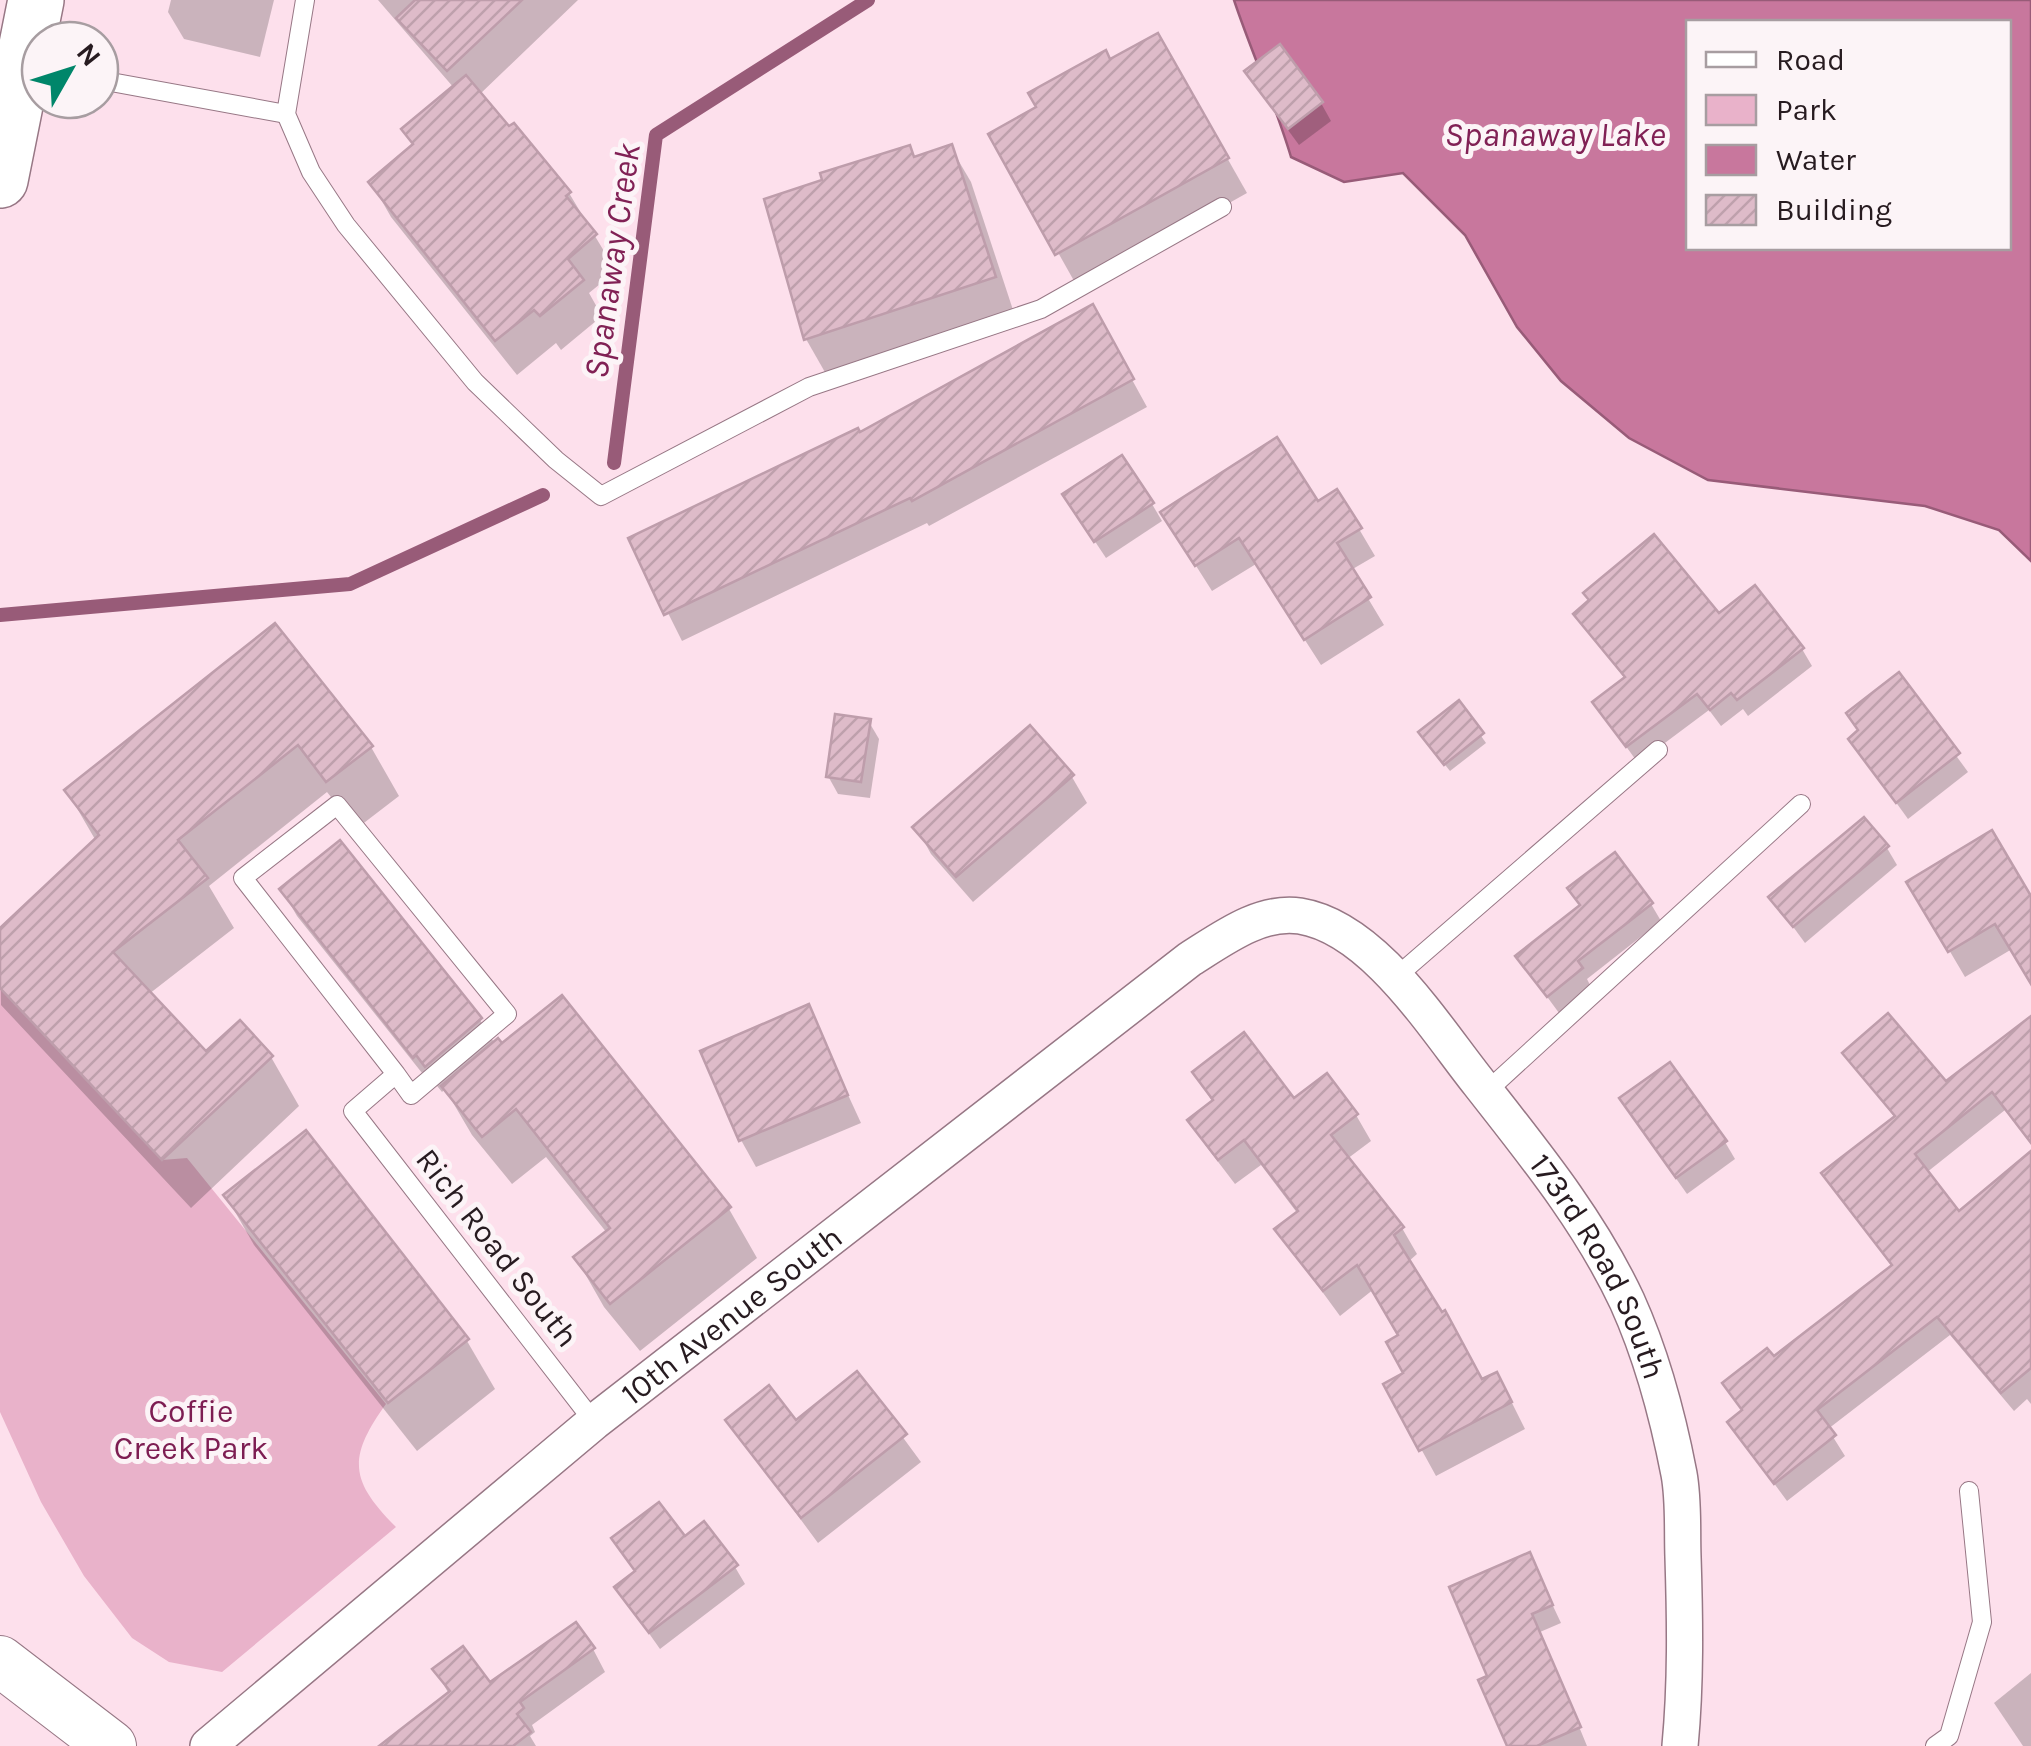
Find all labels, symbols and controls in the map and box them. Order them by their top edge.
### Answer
north arrow [20,20,120,120]
legend [1686,20,2011,250]
text: N [70,36,108,73]
text: Road [1776,42,1845,78]
text: Park [1776,92,1837,128]
water label: Spanaway Lake [1444,114,1666,155]
water label: Spanaway Creek [575,141,649,381]
text: Water [1776,142,1856,178]
text: Building [1776,192,1892,228]
street label: Rich Road South [408,1142,586,1354]
street label: 173rd Road South [1522,1147,1673,1383]
street label: 10th Avenue South [614,1218,849,1412]
park label: Coffie Creek Park [114,1393,268,1467]

